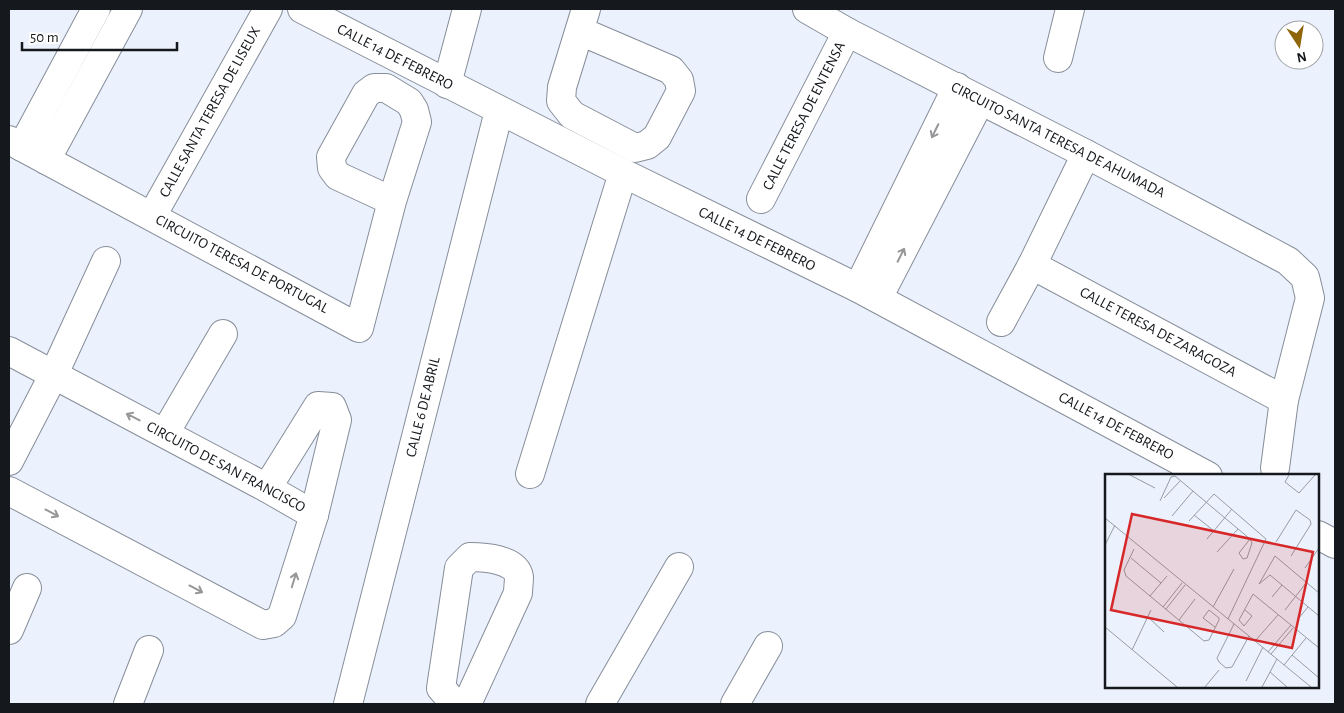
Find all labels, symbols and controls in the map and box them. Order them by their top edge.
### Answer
scale bar [22,20,178,52]
north arrow [1274,20,1324,70]
street label: CALLE 14 DE FEBRERO [335,21,455,93]
street label: CALLE SANTA TERESA DE LISEUX [157,24,263,200]
text: 50 m [30,30,59,45]
street label: CALLE TERESA DE ENTENSA [760,39,848,193]
text: N [1295,49,1308,65]
street label: CIRCUITO SANTA TERESA DE AHUMADA [949,79,1168,201]
one-way arrow [930,123,939,138]
street label: CALLE 14 DE FEBRERO [696,204,818,274]
street label: CIRCUITO TERESA DE PORTUGAL [153,212,332,316]
one-way arrow [897,248,906,263]
street label: CALLE TERESA DE ZARAGOZA [1077,284,1239,380]
street label: CALLE 6 DE ABRIL [403,355,443,459]
street label: CALLE 14 DE FEBRERO [1056,389,1176,463]
one-way arrow [126,412,141,421]
street label: CIRCUITO DE SAN FRANCISCO [144,419,308,515]
inset map [1105,474,1319,688]
one-way arrow [44,509,59,518]
one-way arrow [289,573,299,589]
one-way arrow [188,584,203,594]

